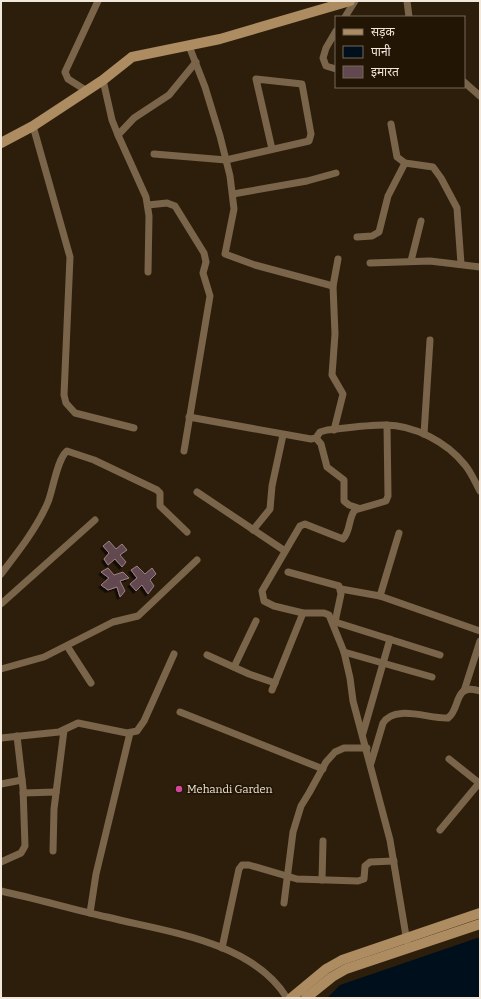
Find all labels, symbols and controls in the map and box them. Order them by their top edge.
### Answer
legend [335,16,465,88]
text: सड़क [371,25,396,39]
text: पानी [371,44,392,59]
text: इमारत [371,65,400,79]
place label: Mehandi Garden [187,783,273,796]
marker: Mehandi Garden [174,784,184,794]

